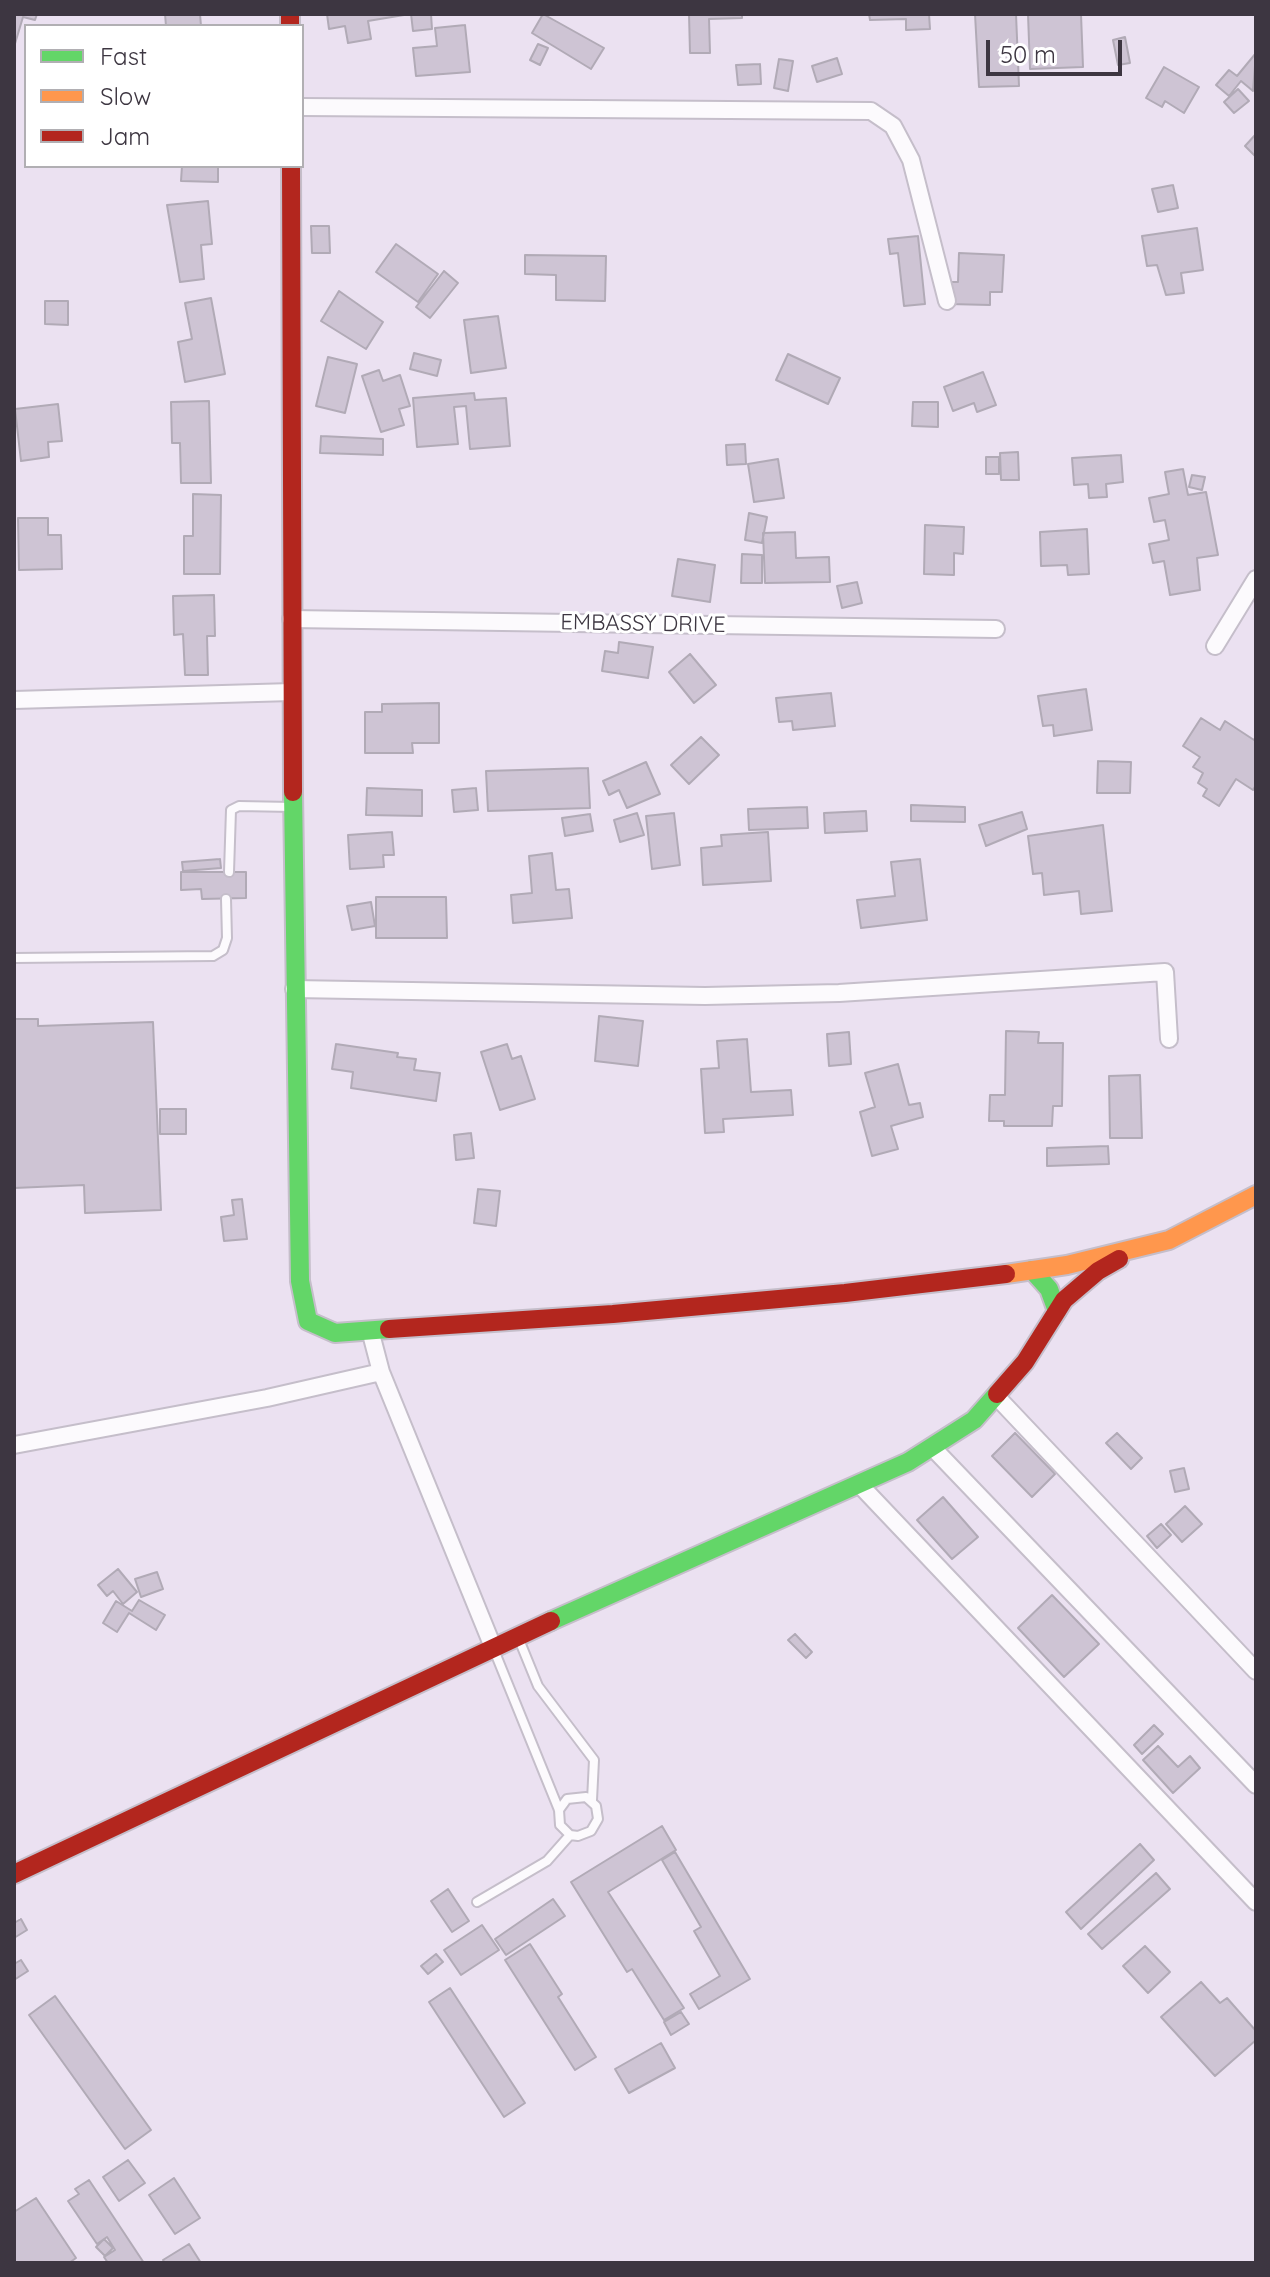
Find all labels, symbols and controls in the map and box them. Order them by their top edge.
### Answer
legend [24,24,304,168]
scale bar [990,24,1126,74]
text: 50 m [1000,39,1056,69]
text: Fast [100,41,147,71]
text: Slow [100,81,151,111]
text: Jam [100,121,150,151]
street label: EMBASSY DRIVE [560,609,726,639]

